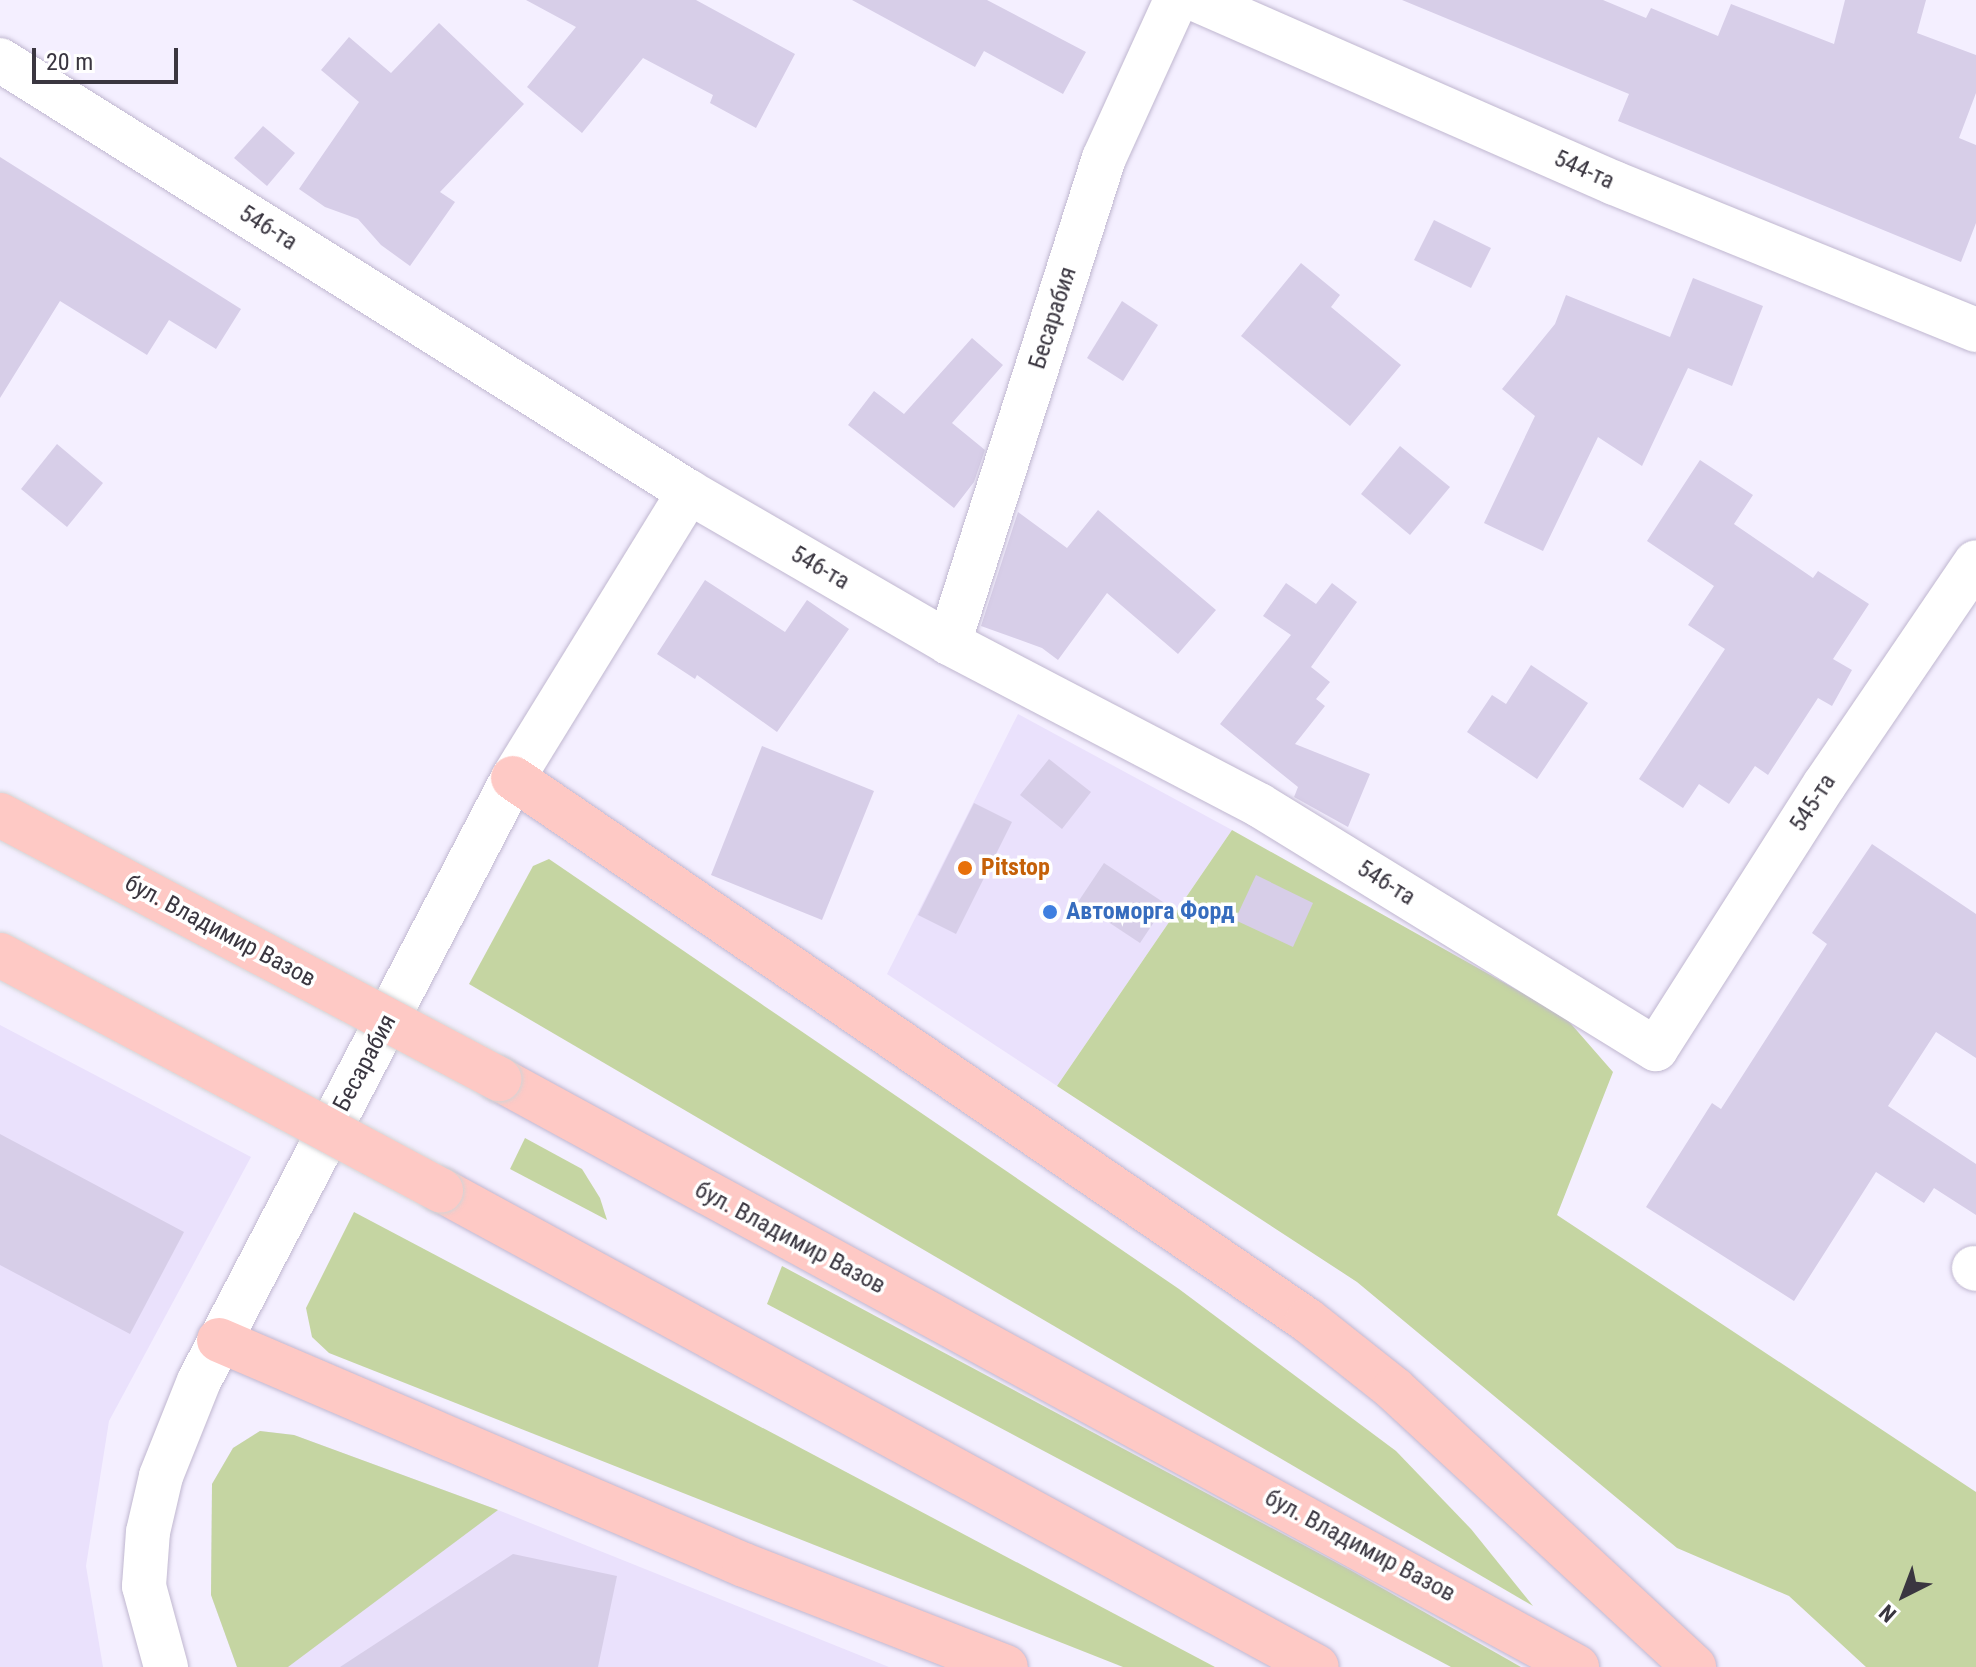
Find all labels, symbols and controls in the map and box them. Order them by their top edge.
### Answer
scale bar [36,32,182,82]
text: 20 m [46,48,93,76]
street label: 544-та [1549,144,1619,196]
street label: 546-та [234,199,302,257]
street label: Бесарабия [1023,263,1083,373]
street label: 546-та [786,540,854,596]
street label: 545-та [1784,769,1842,837]
place label: Pitstop [981,854,1050,882]
street label: 546-та [1352,854,1420,912]
marker: Pitstop [956,859,974,877]
street label: бул. Владимир Вазов [120,869,320,993]
place label: Автоморга Форд [1066,898,1235,926]
marker: Автоморга Форд [1041,903,1059,921]
street label: Бесарабия [327,1010,403,1116]
street label: бул. Владимир Вазов [690,1176,890,1300]
street label: бул. Владимир Вазов [1260,1484,1460,1608]
north arrow [1864,1555,1944,1635]
text: N [1874,1599,1901,1627]

